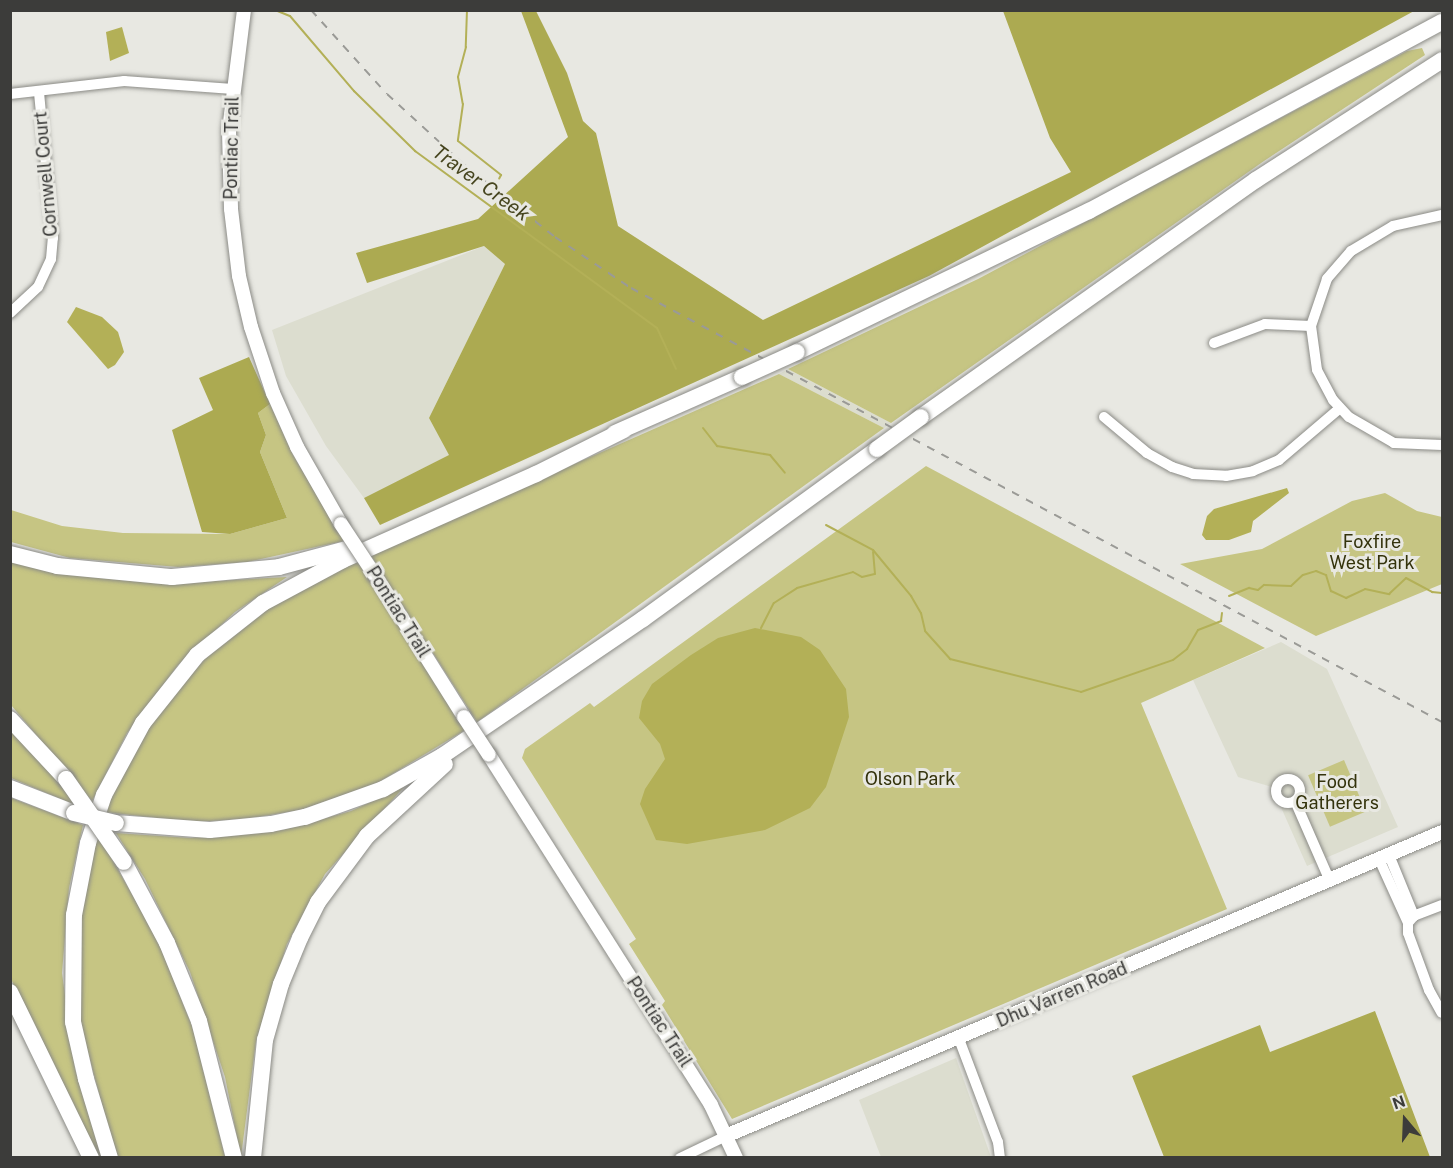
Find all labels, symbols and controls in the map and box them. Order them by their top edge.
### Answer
street label: Pontiac Trail [220,96,244,200]
street label: Cornwell Court [30,111,62,237]
water label: Traver Creek [428,140,534,226]
park label: Foxfire West Park [1329,532,1415,574]
street label: Pontiac Trail [361,562,435,662]
park label: Olson Park [865,768,955,790]
park label: Food Gatherers [1295,772,1379,814]
street label: Dhu Varren Road [993,958,1131,1032]
street label: Pontiac Trail [622,973,696,1071]
north arrow [1375,1090,1435,1150]
text: N [1390,1091,1408,1114]

